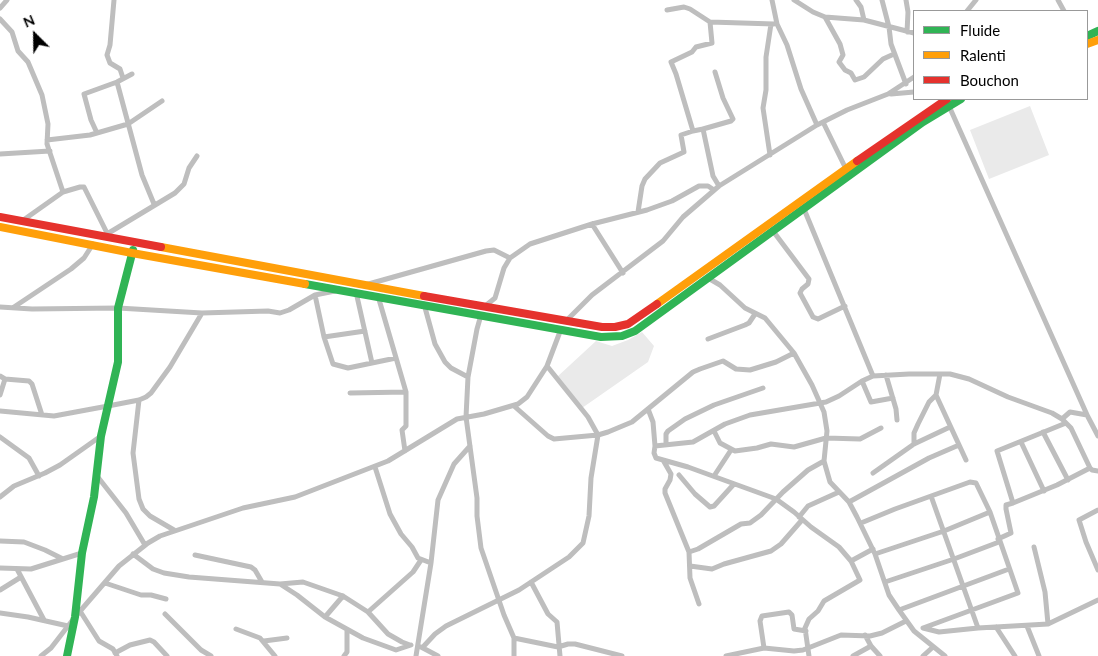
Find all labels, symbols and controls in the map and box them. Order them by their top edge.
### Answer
north arrow [10,10,60,60]
legend [913,10,1088,100]
text: N [21,11,37,31]
text: Fluide [960,21,1000,39]
text: Ralenti [960,46,1006,64]
text: Bouchon [960,71,1019,89]

